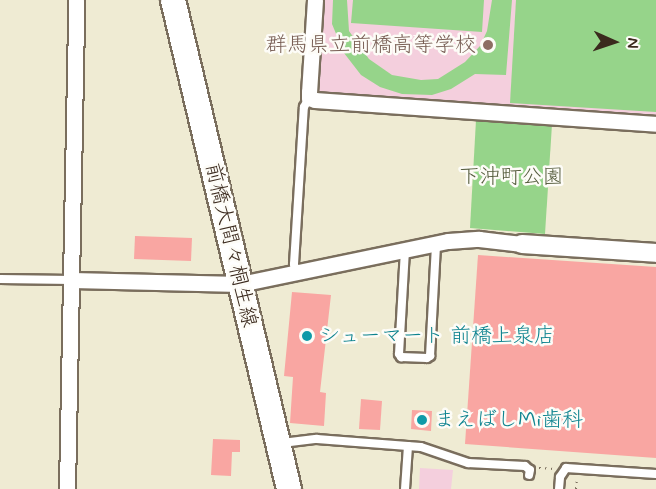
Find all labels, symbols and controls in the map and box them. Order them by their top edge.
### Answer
north arrow [584,12,644,72]
place label: 群馬県立前橋高等学校 [266,32,476,58]
text: N [622,37,643,49]
marker: 群馬県立前橋高等学校 [481,38,495,52]
street label: 前橋大間々桐生線 [200,160,262,330]
park label: 下沖町公園 [459,164,563,190]
place label: シューマート 前橋上泉店 [319,323,556,349]
marker: シューマート 前橋上泉店 [300,329,314,343]
place label: まえばしMi歯科 [434,407,583,433]
marker: まえばしMi歯科 [415,413,429,427]

